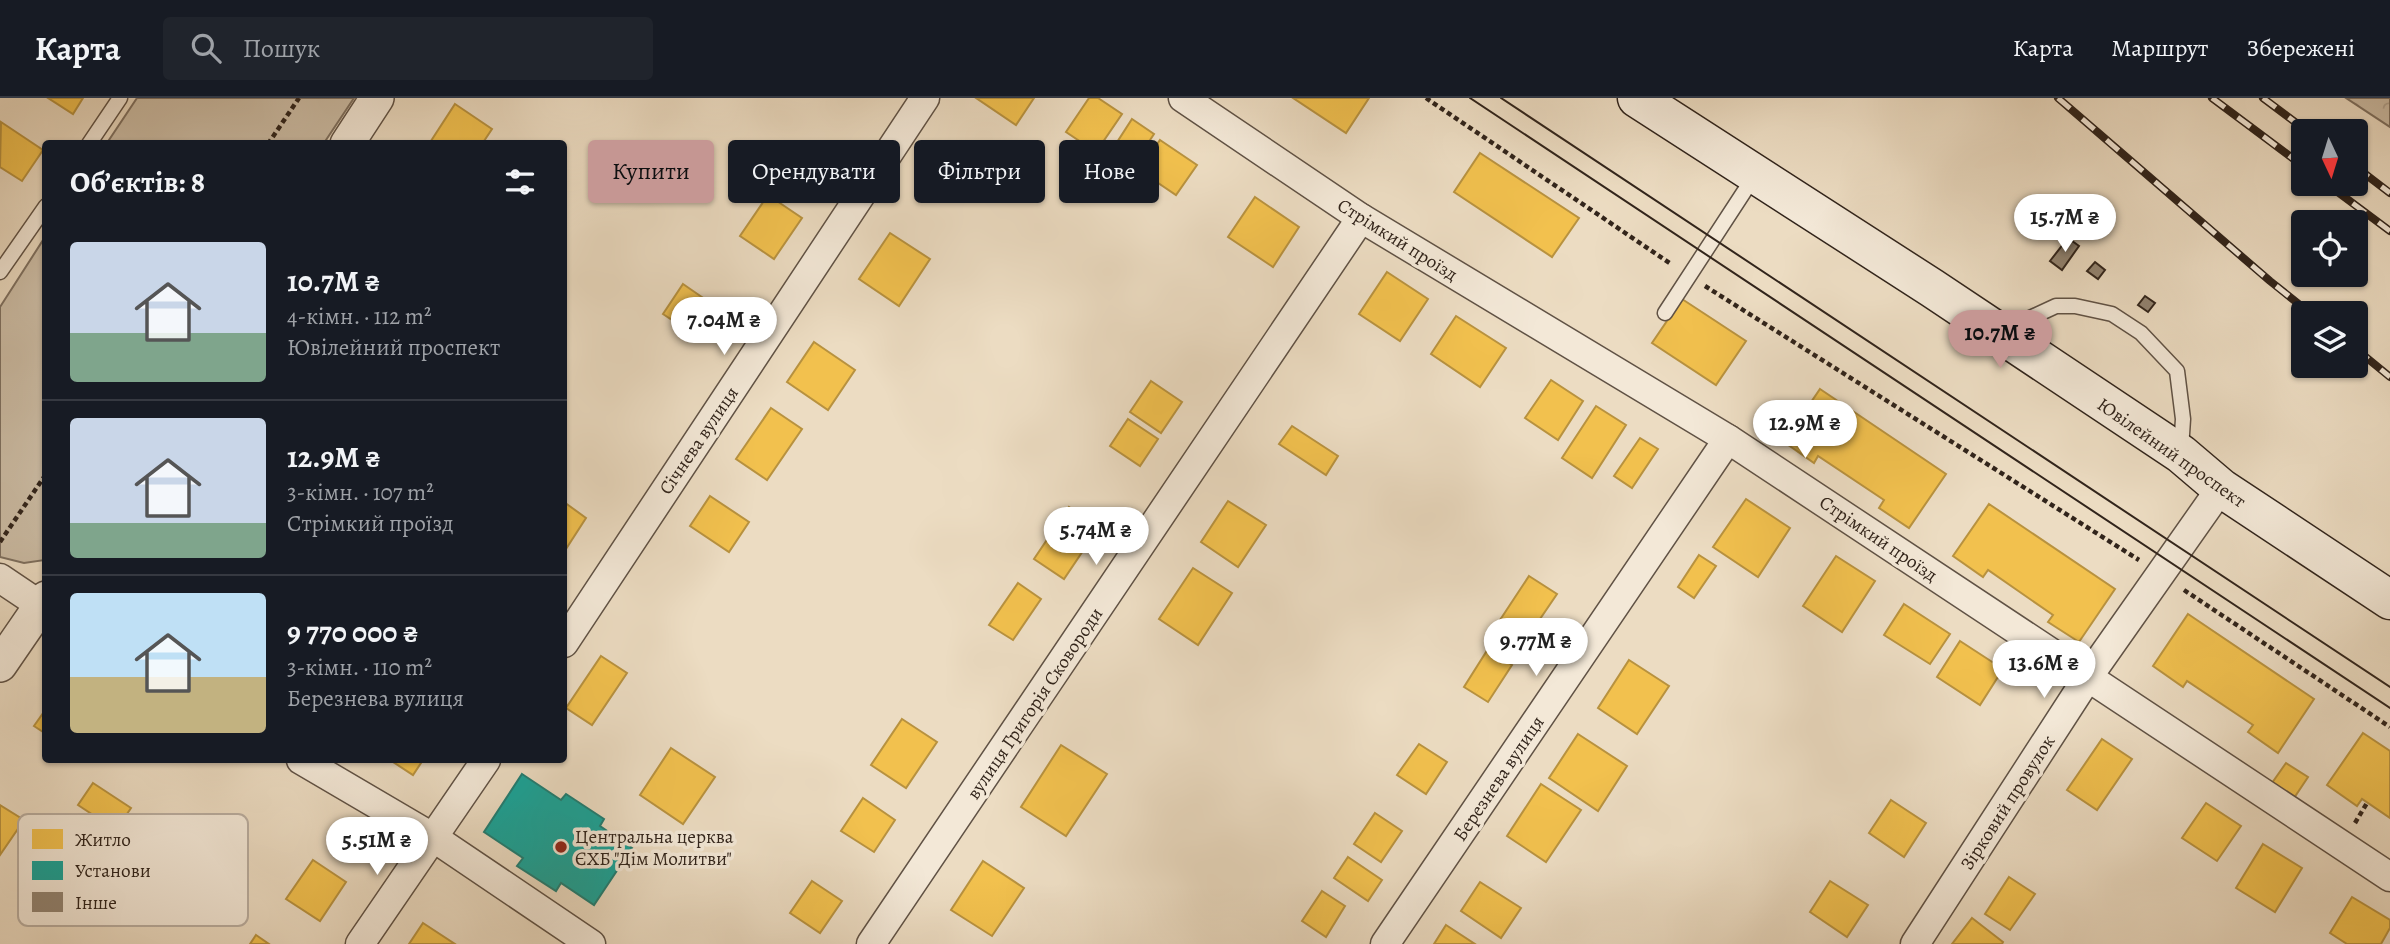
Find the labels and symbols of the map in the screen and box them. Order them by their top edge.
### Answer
north arrow [2291,119,2368,196]
street label: Стрімкий проїзд [1332,192,1463,287]
pin: 15.7M ₴ [2000,194,2130,254]
pin: 7.04M ₴ [659,298,789,357]
pin: 10.7M ₴ [1935,310,2065,370]
street label: Січнева вулиця [653,381,745,500]
street label: Ювілейний проспект [2092,392,2251,514]
pin: 12.9M ₴ [1740,400,1870,460]
street label: Стрімкий проїзд [1814,490,1943,588]
pin: 5.74M ₴ [1031,508,1161,567]
street label: вулиця Григорія Сковороди [961,602,1109,805]
pin: 9.77M ₴ [1471,618,1601,678]
pin: 13.6M ₴ [1979,640,2109,700]
street label: Березнева вулиця [1447,711,1550,846]
street label: Зірковий провулок [1954,730,2061,875]
legend [18,814,248,926]
pin: 5.51M ₴ [312,818,442,877]
place label: Центральна церква ЄХБ "Дім Молитви" [575,824,734,872]
text: Житло [75,827,131,853]
marker: Центральна церква ЄХБ "Дім Молитви" [553,839,569,855]
text: Установи [75,858,151,884]
text: Інше [75,890,117,916]

